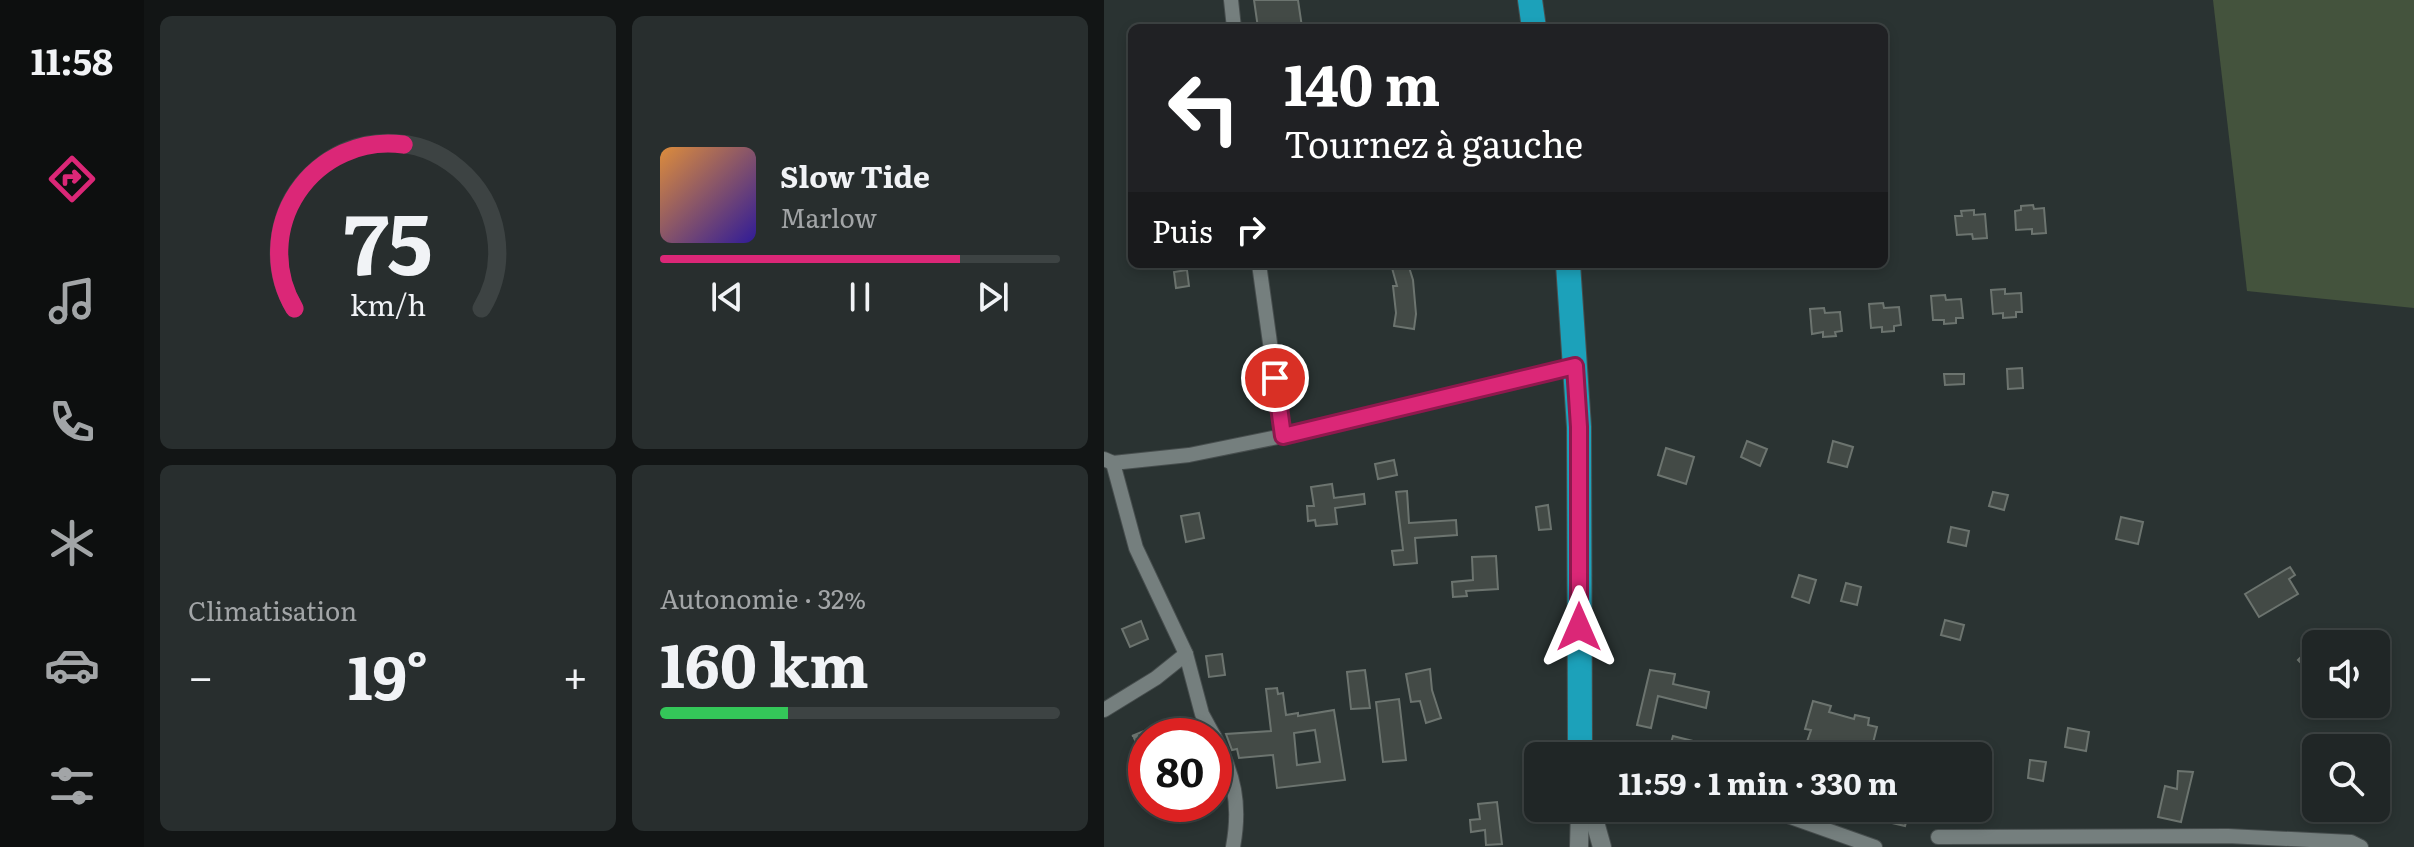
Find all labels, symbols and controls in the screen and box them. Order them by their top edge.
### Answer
text: 11:58 [31,33,113,86]
text: 140 m [1284,40,1440,123]
icon: left [1152,56,1256,160]
text: Tournez à gauche [1284,116,1583,169]
icon: directions [44,151,100,207]
text: Slow Tide [780,153,930,197]
text: 75 [344,176,432,300]
text: Marlow [780,197,877,236]
text: Puis [1152,208,1213,252]
icon: right [1229,208,1273,252]
icon: music [44,273,100,329]
icon: previous [705,275,749,319]
icon: pause [838,275,882,319]
icon: next [971,275,1015,319]
text: km/h [350,282,426,325]
pin [1241,344,1309,412]
icon: arrive [1253,356,1297,400]
icon: phone [44,394,100,450]
icon: climate [44,515,100,571]
text: Autonomie · 32% [660,578,866,617]
position arrow [1537,585,1621,669]
text: Climatisation [188,590,357,629]
text: 160 km [660,617,869,706]
text: 19° [348,629,428,718]
map controls [2302,630,2390,822]
button: sound [2302,630,2390,718]
icon: car [44,637,100,693]
text: − [188,641,214,707]
text: + [562,641,588,707]
speed limit sign: 80 [1128,718,1232,822]
button: search [2302,734,2390,822]
icon: filters [44,758,100,814]
text: 11:59 · 1 min · 330 m [1618,760,1898,804]

